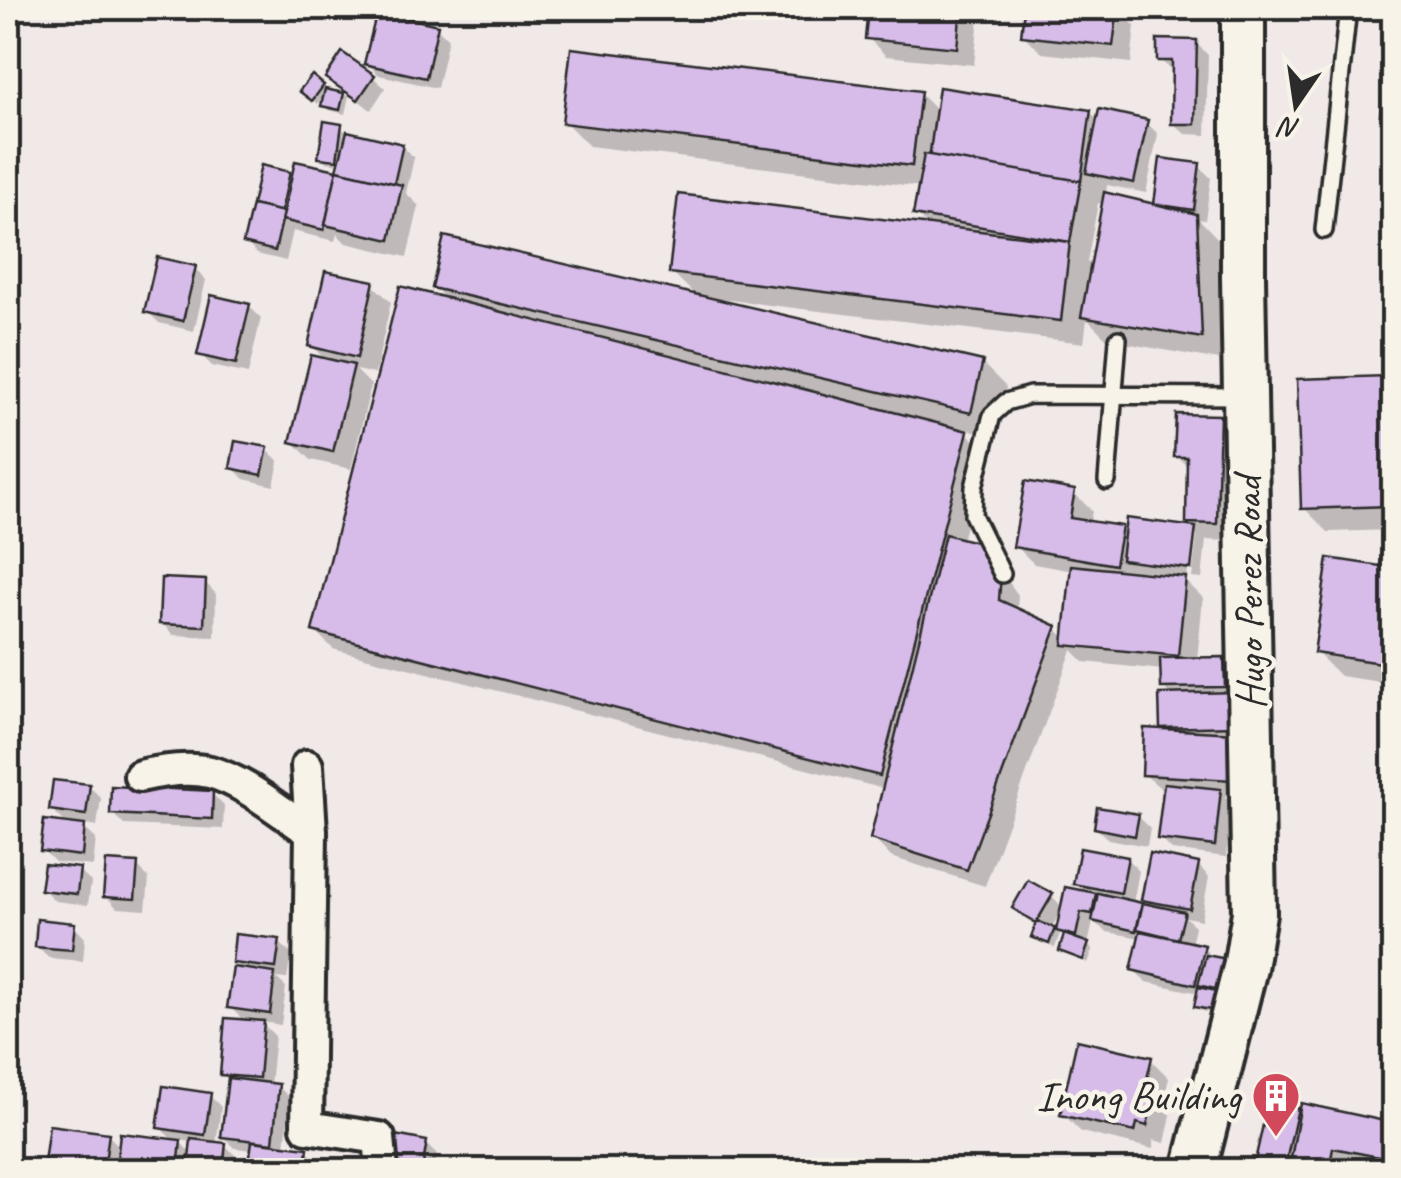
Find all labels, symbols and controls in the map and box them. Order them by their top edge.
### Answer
north arrow [1246,55,1346,155]
text: N [1274,109,1303,148]
street label: Hugo Perez Road [1220,470,1278,710]
place label: Inong Building [1036,1070,1243,1123]
building icon: Inong Building [1250,1070,1302,1138]

